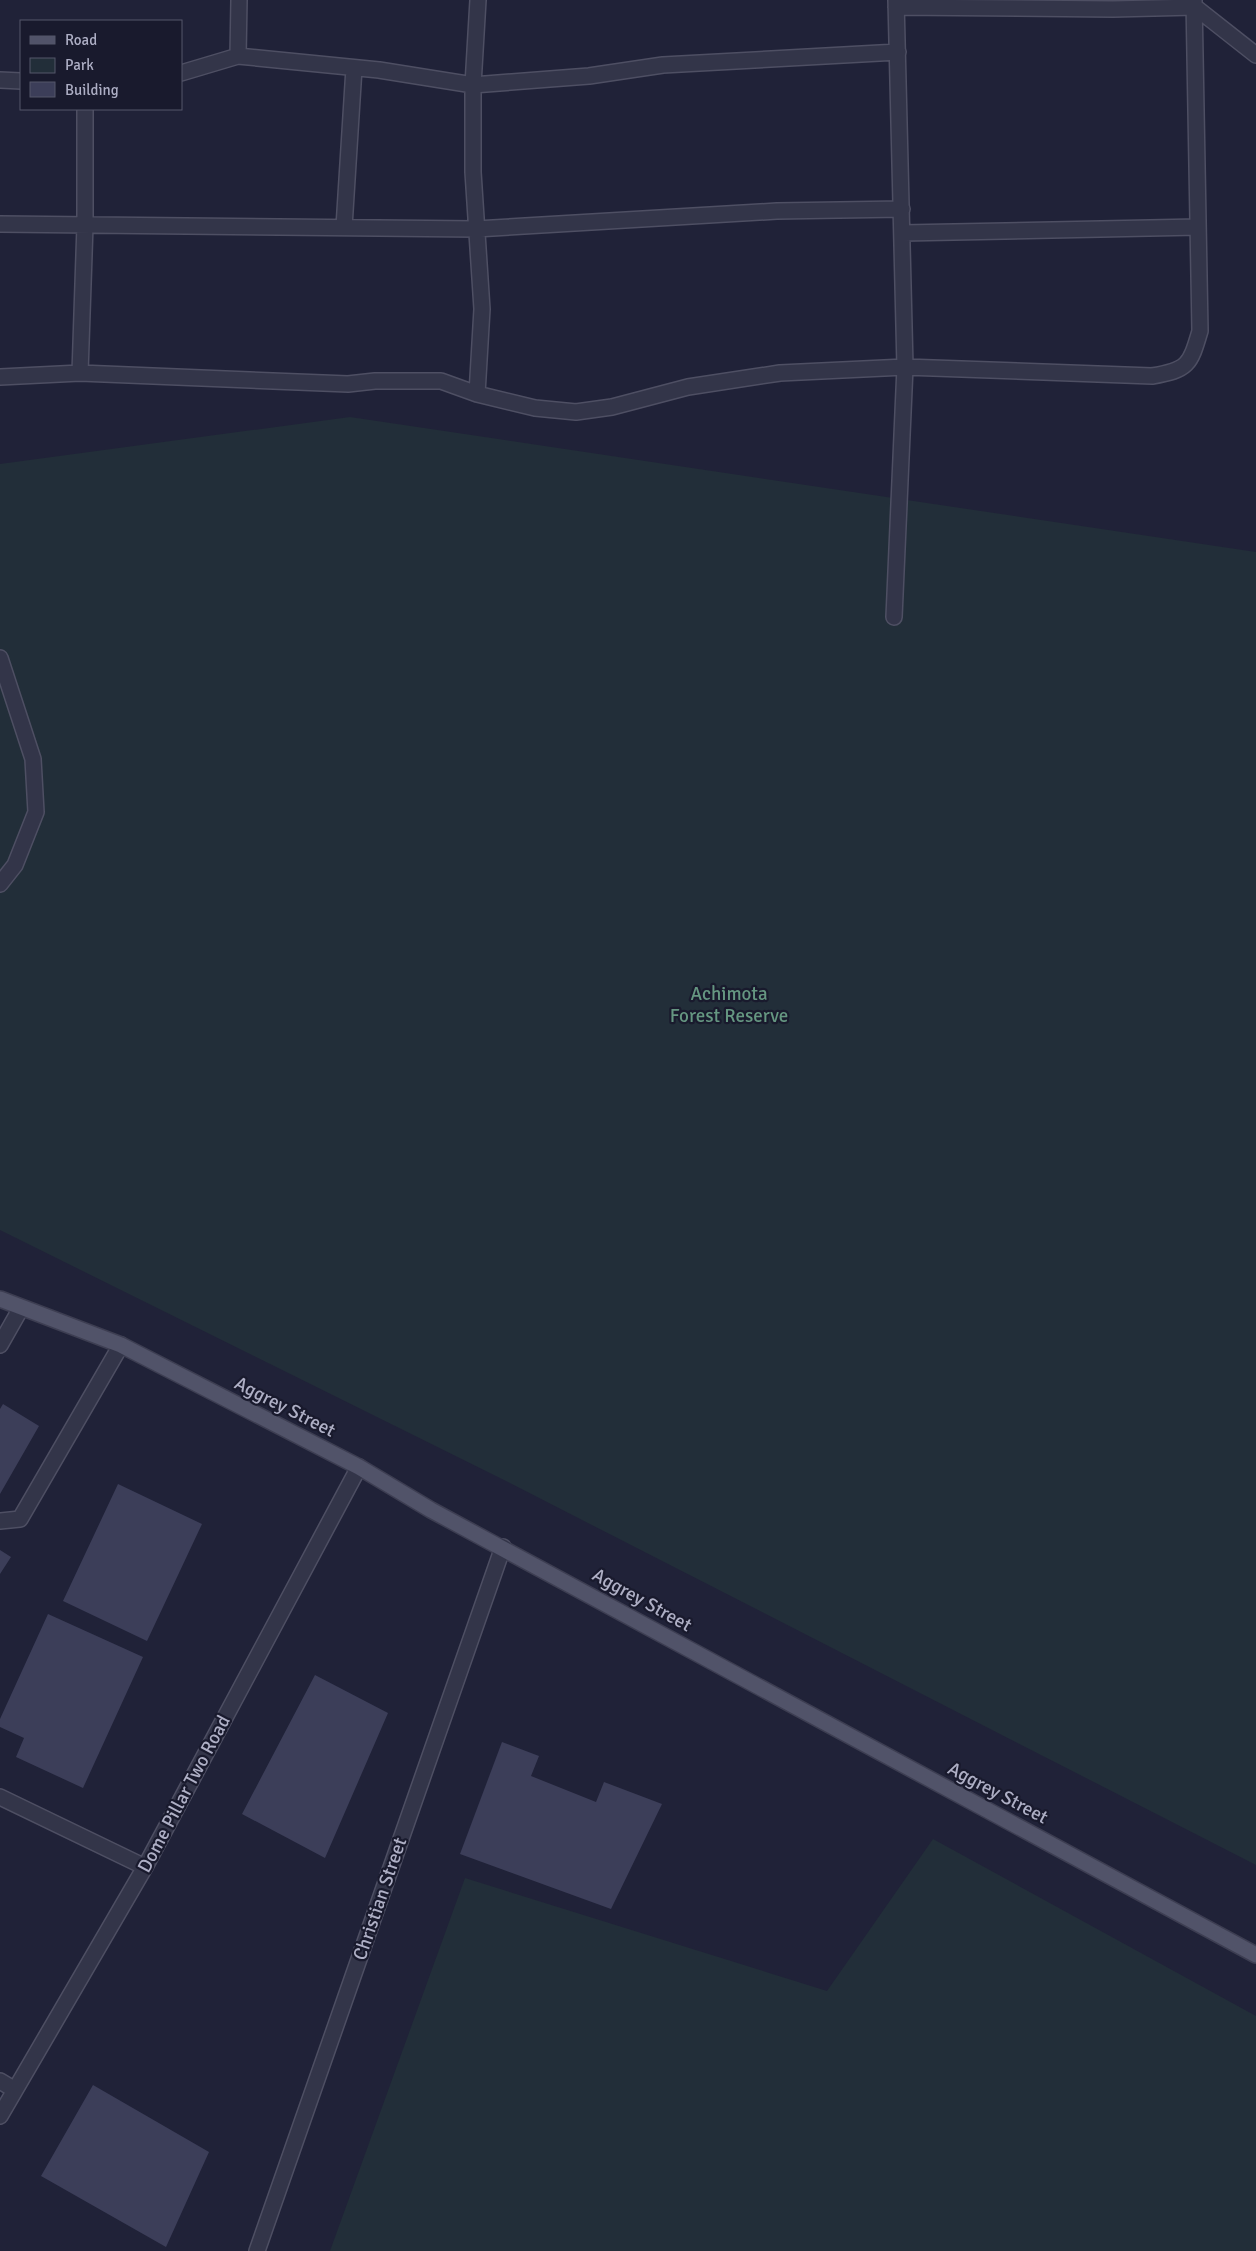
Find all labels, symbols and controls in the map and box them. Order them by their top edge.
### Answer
legend [20,20,182,110]
text: Road [65,31,97,49]
text: Park [65,56,94,74]
text: Building [65,81,119,99]
park label: Achimota Forest Reserve [670,982,788,1028]
street label: Aggrey Street [231,1371,340,1443]
street label: Aggrey Street [588,1563,696,1637]
street label: Dome Pillar Two Road [132,1711,236,1877]
street label: Aggrey Street [944,1757,1053,1830]
street label: Christian Street [348,1834,412,1964]

